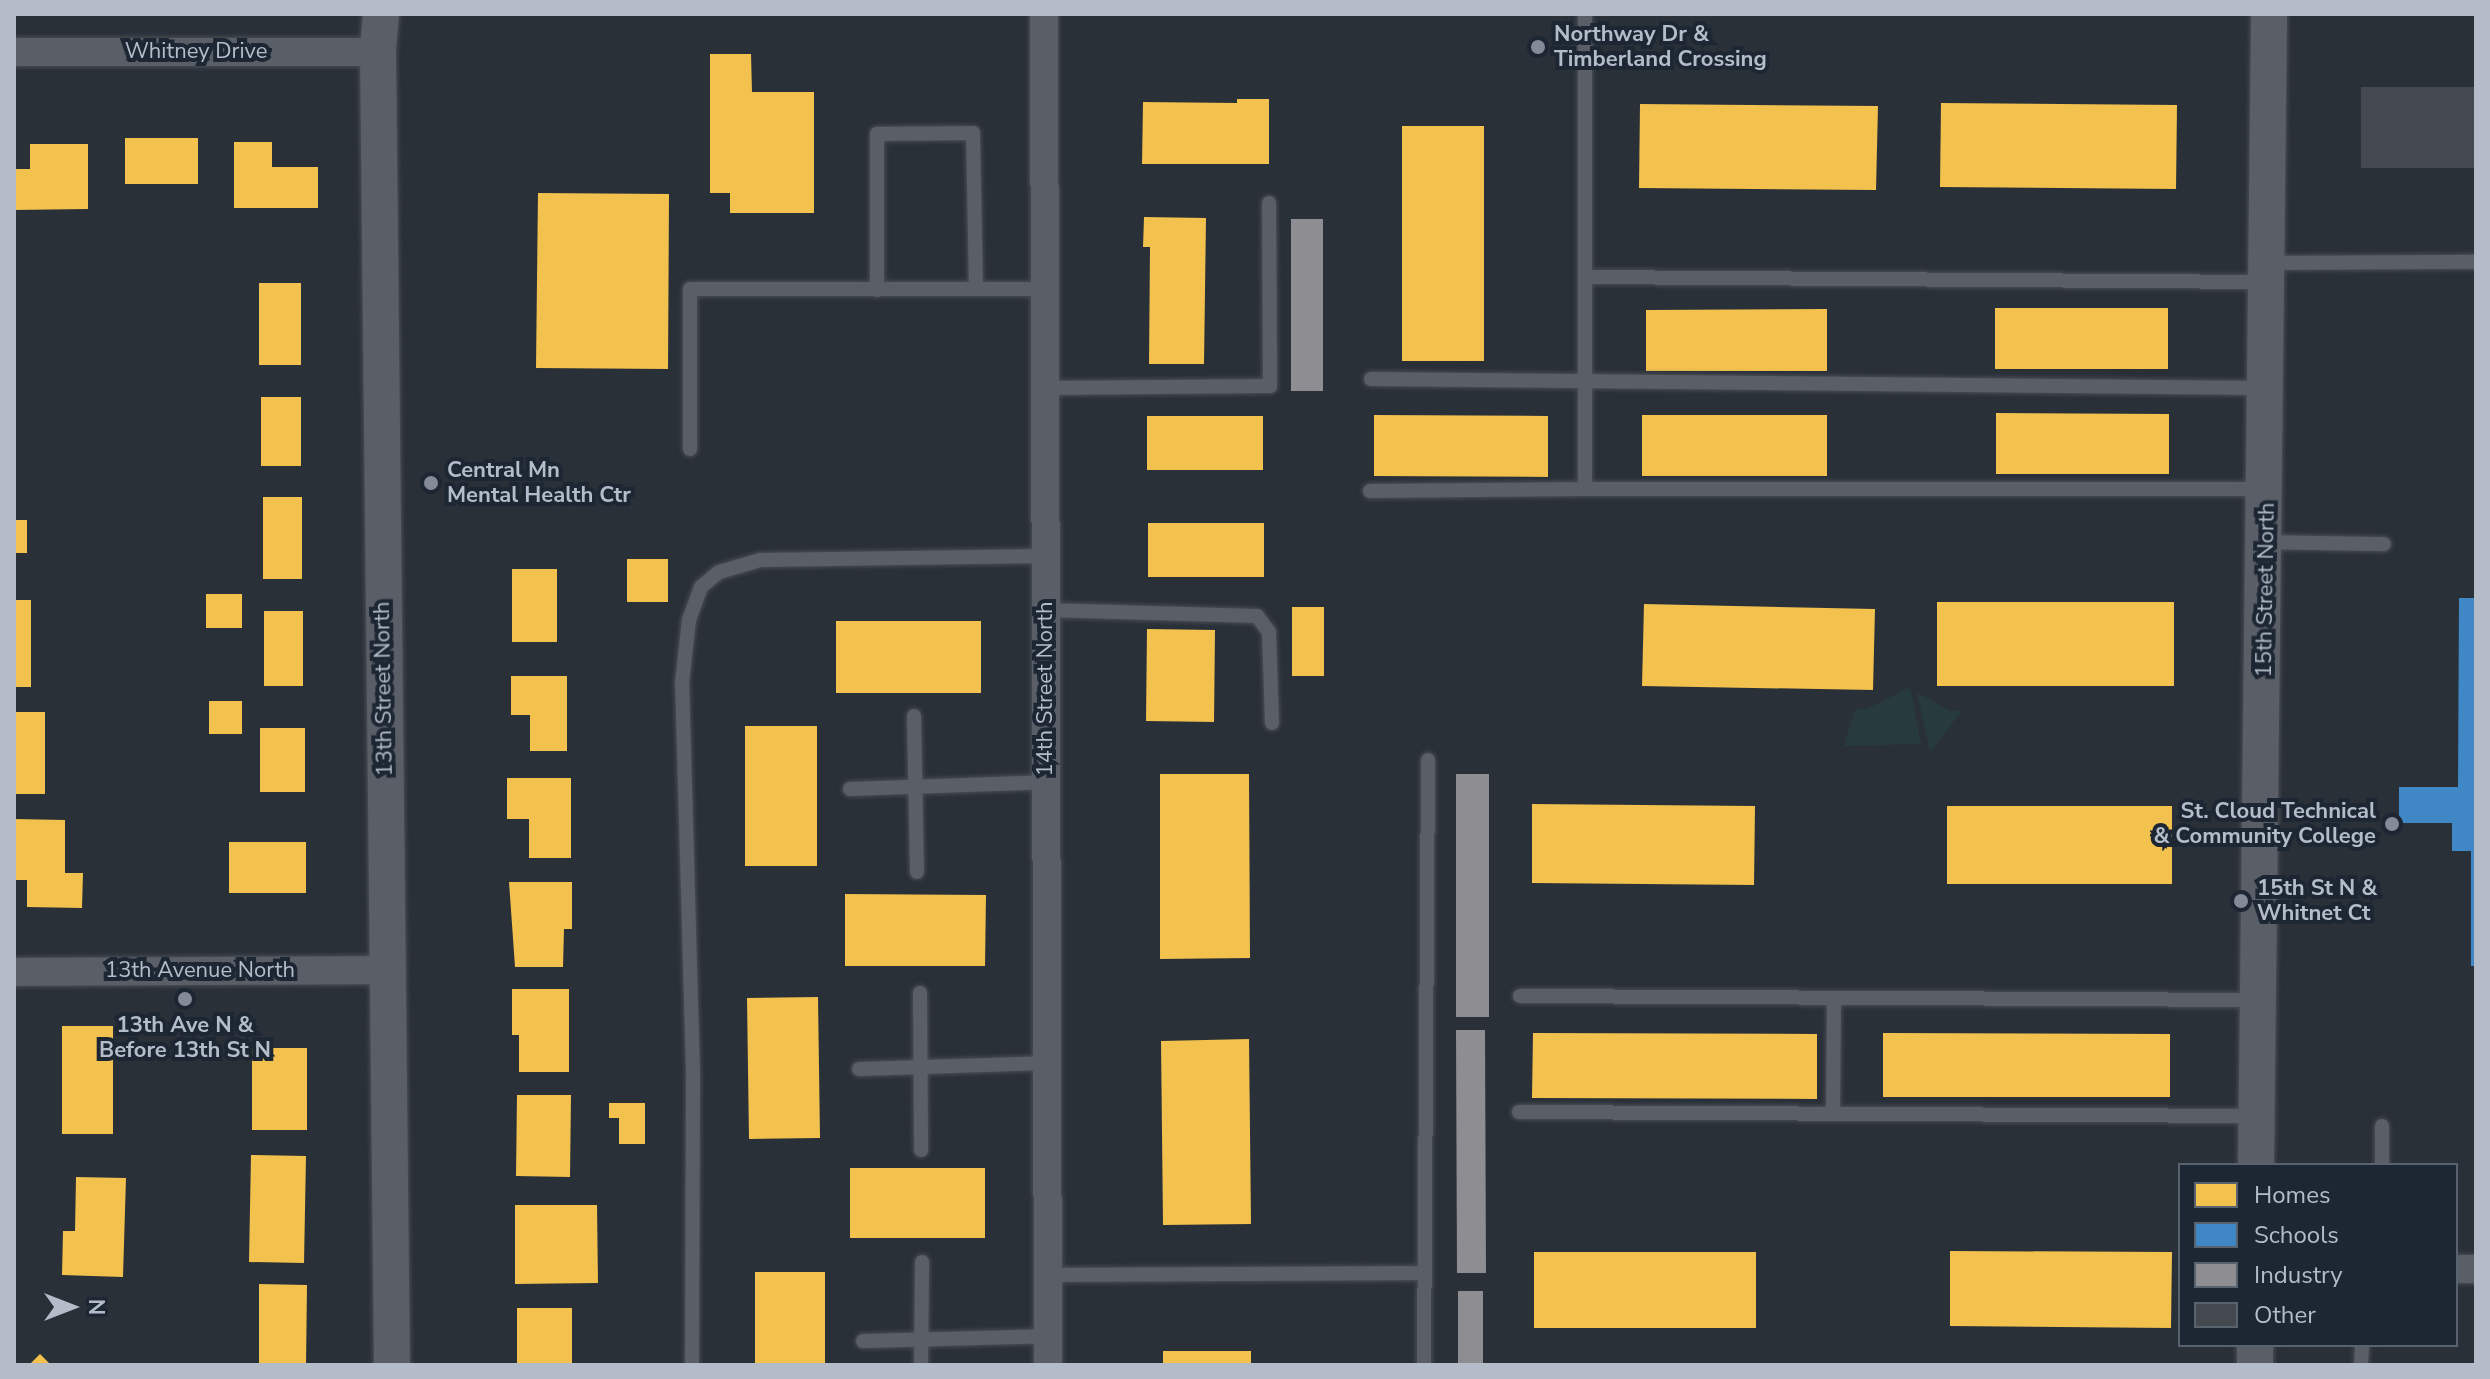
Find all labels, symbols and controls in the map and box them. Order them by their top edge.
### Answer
place label: Northway Dr & Timberland Crossing [1554,21,1767,72]
marker: Northway Dr & Timberland Crossing [1529,38,1547,56]
street label: Whitney Drive [125,39,267,65]
place label: Central Mn Mental Health Ctr [447,457,631,508]
marker: Central Mn Mental Health Ctr [422,474,440,492]
street label: 15th Street North [2251,502,2281,678]
street label: 13th Street North [369,601,399,777]
street label: 14th Street North [1033,601,1059,777]
place label: St. Cloud Technical & Community College [2153,798,2376,850]
marker: St. Cloud Technical & Community College [2383,815,2401,833]
place label: 15th St N & Whitnet Ct [2257,875,2377,926]
marker: 15th St N & Whitnet Ct [2232,892,2250,910]
street label: 13th Avenue North [105,958,295,984]
marker: 13th Ave N & Before 13th St N [176,990,194,1008]
place label: 13th Ave N & Before 13th St N [99,1012,271,1064]
legend [2178,1163,2458,1347]
text: Homes [2254,1179,2330,1211]
text: Schools [2254,1219,2339,1251]
text: Industry [2254,1259,2343,1291]
north arrow [32,1267,112,1347]
text: N [81,1299,111,1315]
text: Other [2254,1299,2316,1331]

